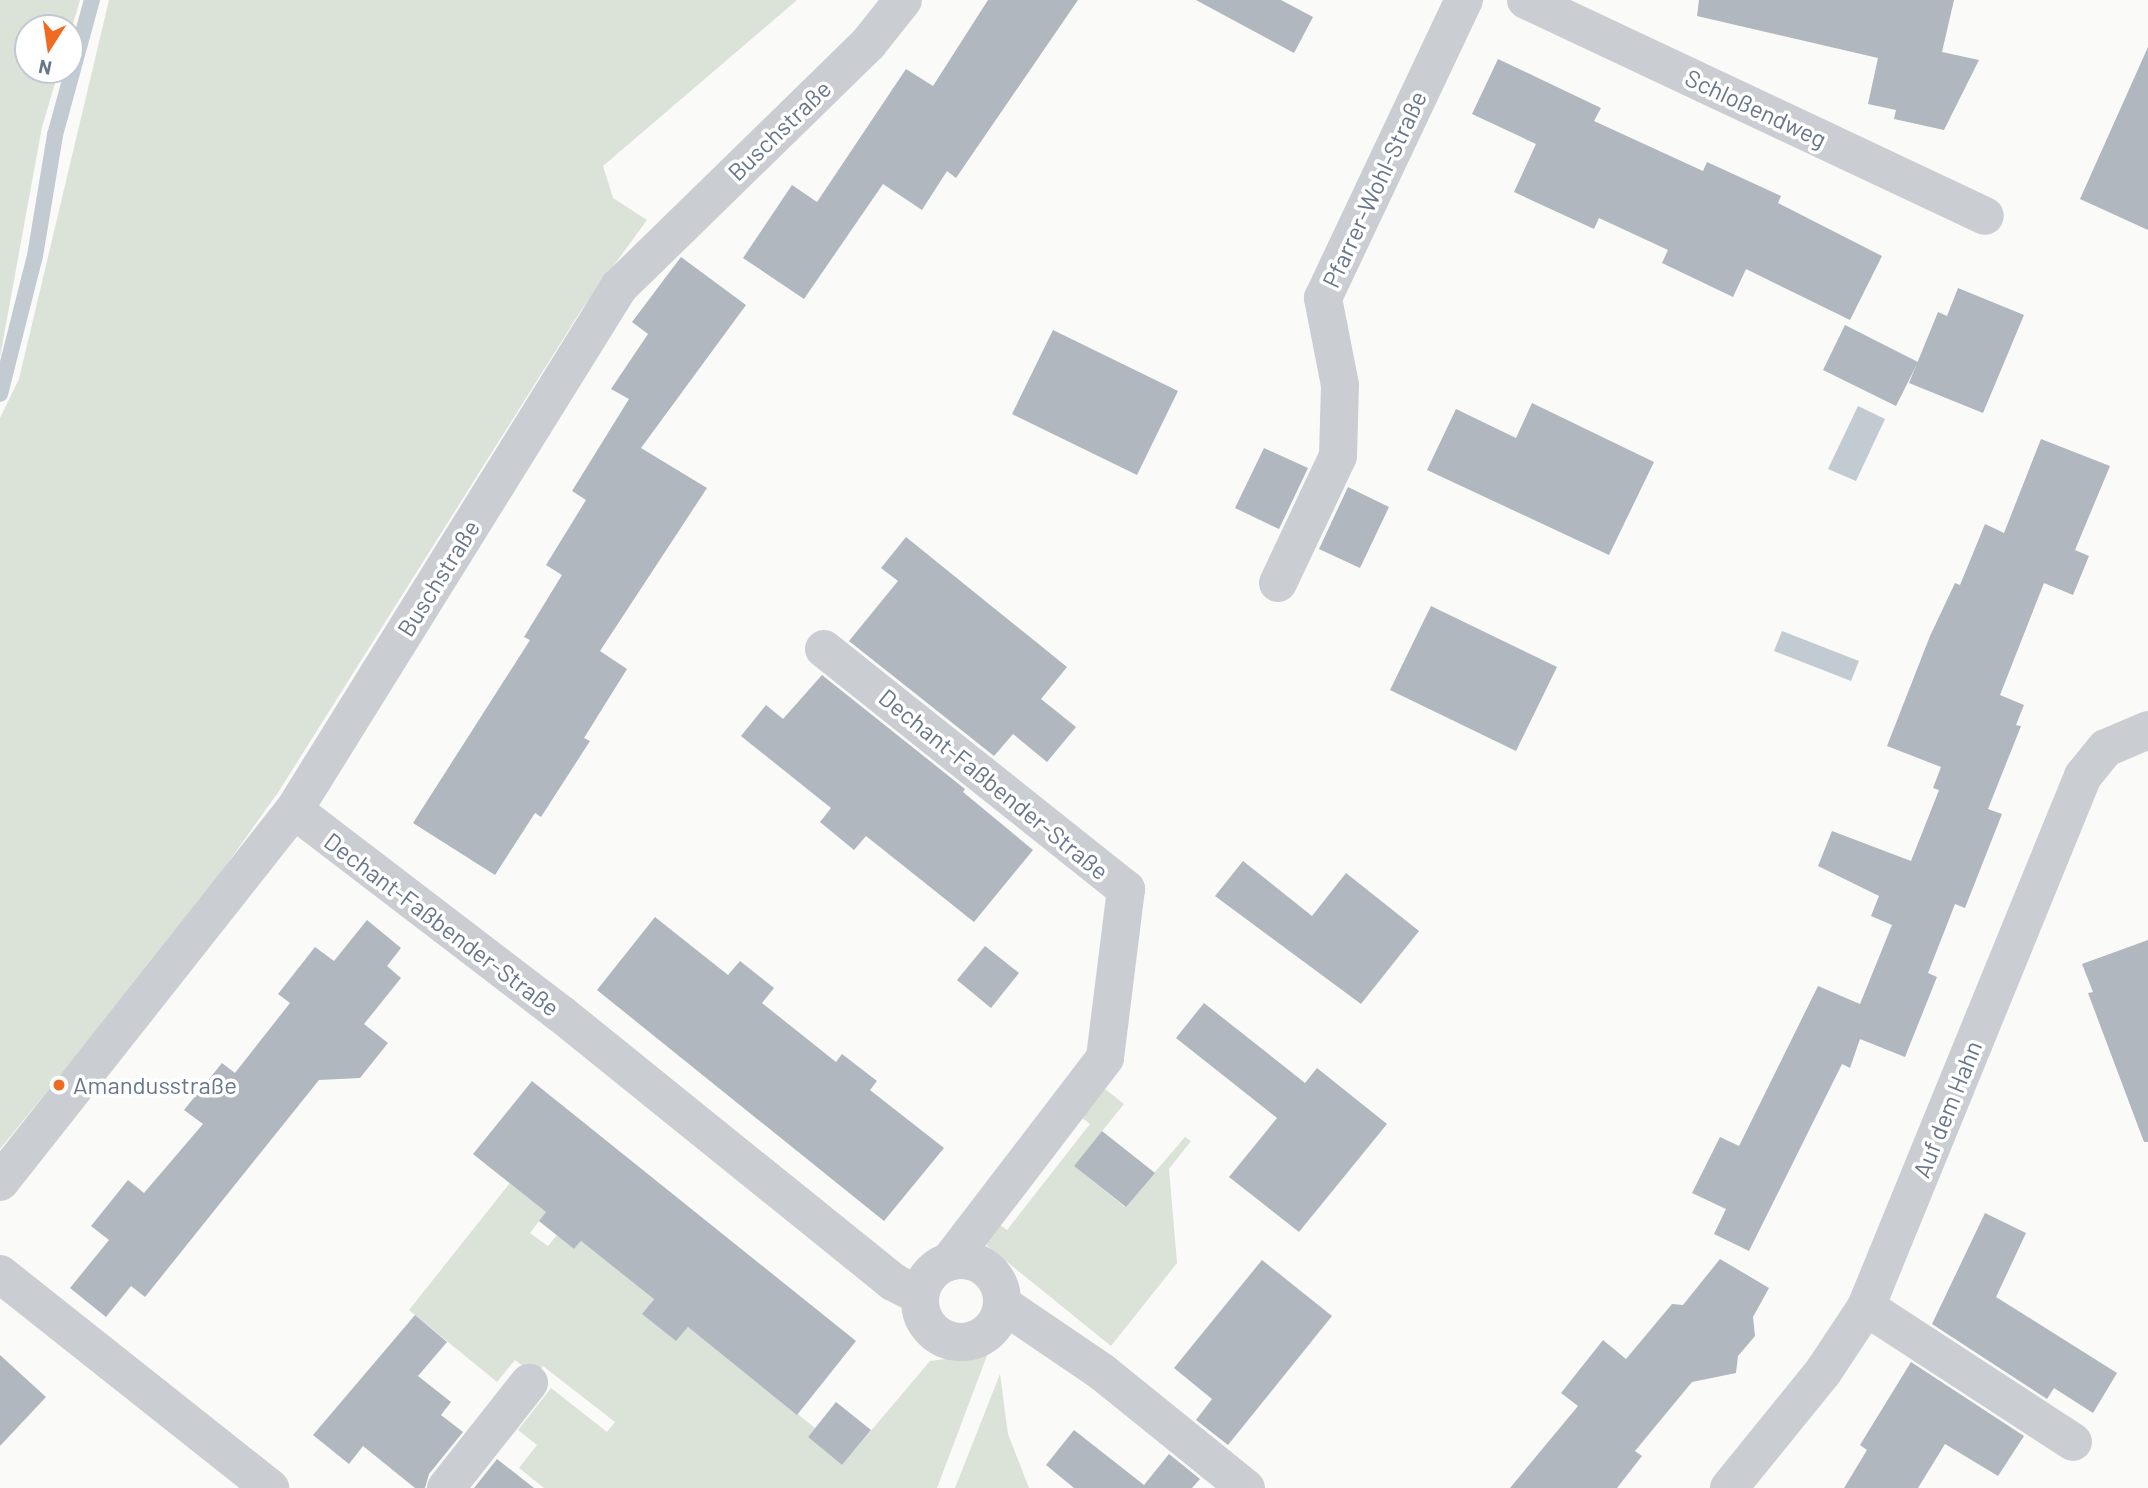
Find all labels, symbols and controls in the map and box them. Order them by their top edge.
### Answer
north arrow [14,14,84,84]
text: N [36,56,54,81]
street label: Schloßendweg [1681,63,1831,153]
street label: Buschstraße [722,74,836,186]
street label: Pfarrer-Wohl-Straße [1316,86,1432,292]
street label: Buschstraße [391,514,485,642]
street label: Dechant-Faßbender-Straße [873,683,1115,885]
street label: Dechant-Faßbender-Straße [319,826,565,1022]
street label: Auf dem Hahn [1906,1036,1988,1182]
place label: Amandusstraße [73,1071,237,1099]
marker: Amandusstraße [51,1077,67,1093]

